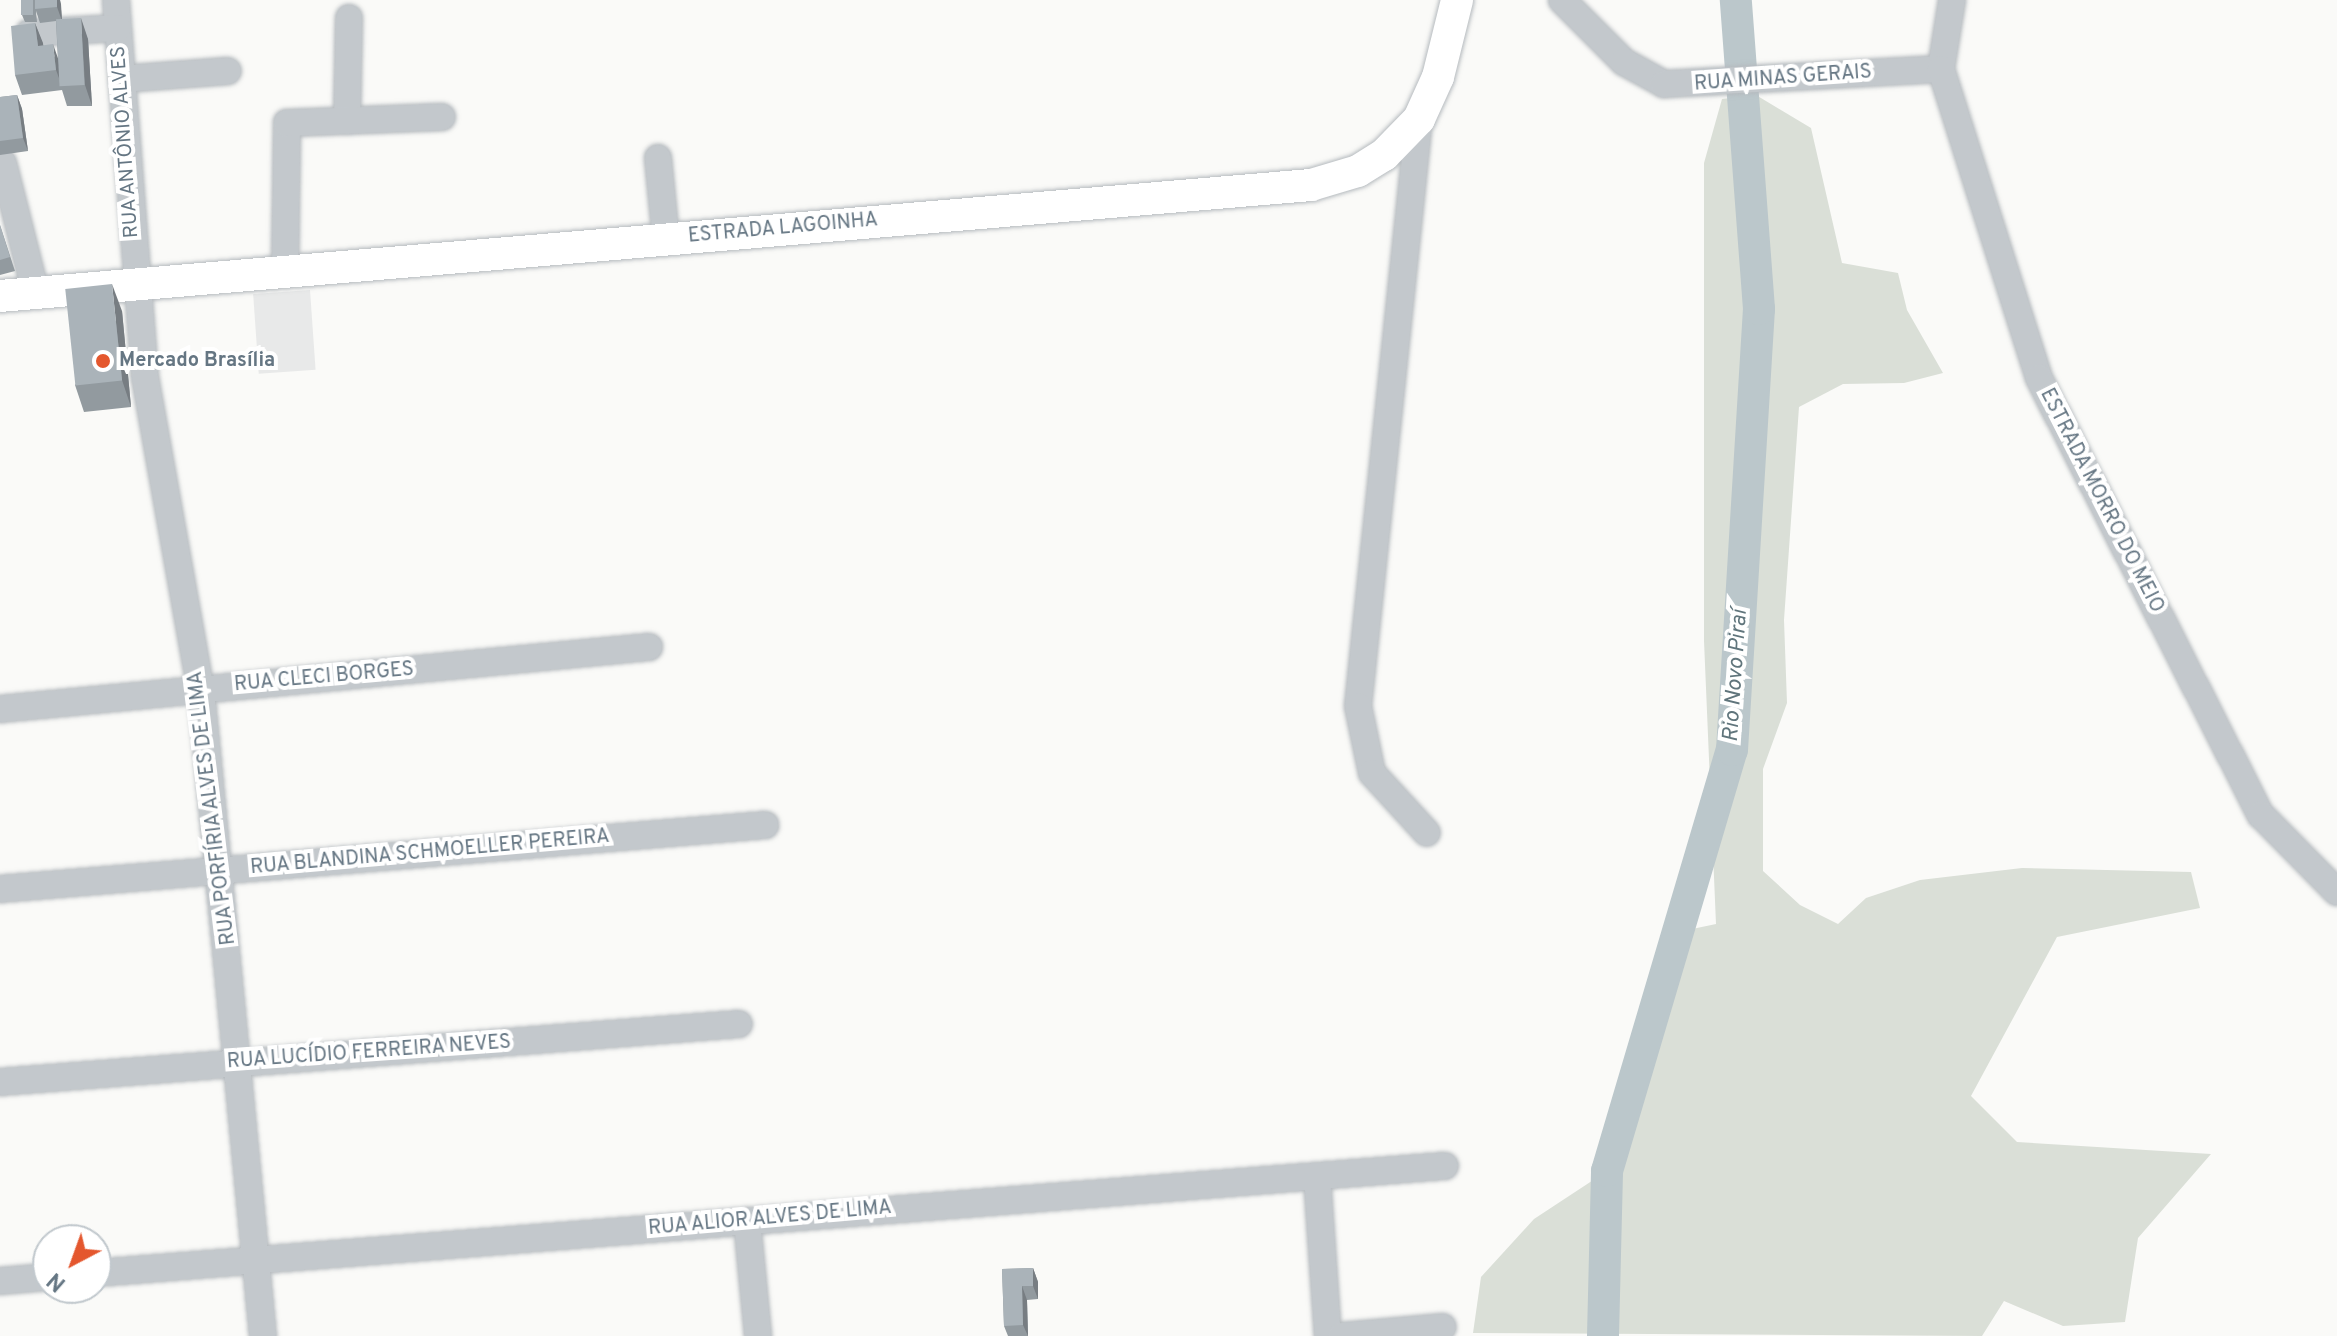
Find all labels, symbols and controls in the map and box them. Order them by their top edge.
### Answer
street label: RUA ANTÔNIO ALVES [107,44,145,240]
street label: RUA MINAS GERAIS [1693,61,1873,97]
street label: ESTRADA LAGOINHA [687,209,879,249]
place label: Mercado Brasília [119,349,275,373]
marker: Mercado Brasília [94,352,112,370]
street label: ESTRADA MORRO DO MEIO [2034,384,2168,618]
water label: Rio Novo Piraí [1718,609,1754,743]
street label: RUA CLECI BORGES [233,658,415,698]
street label: RUA PORFÍRIA ALVES DE LIMA [184,668,242,948]
street label: RUA BLANDINA SCHMOELLER PEREIRA [249,825,611,881]
street label: RUA LUCÍDIO FERREIRA NEVES [225,1031,513,1075]
street label: RUA ALIOR ALVES DE LIMA [646,1196,894,1242]
north arrow [32,1224,112,1304]
text: N [42,1266,72,1296]

